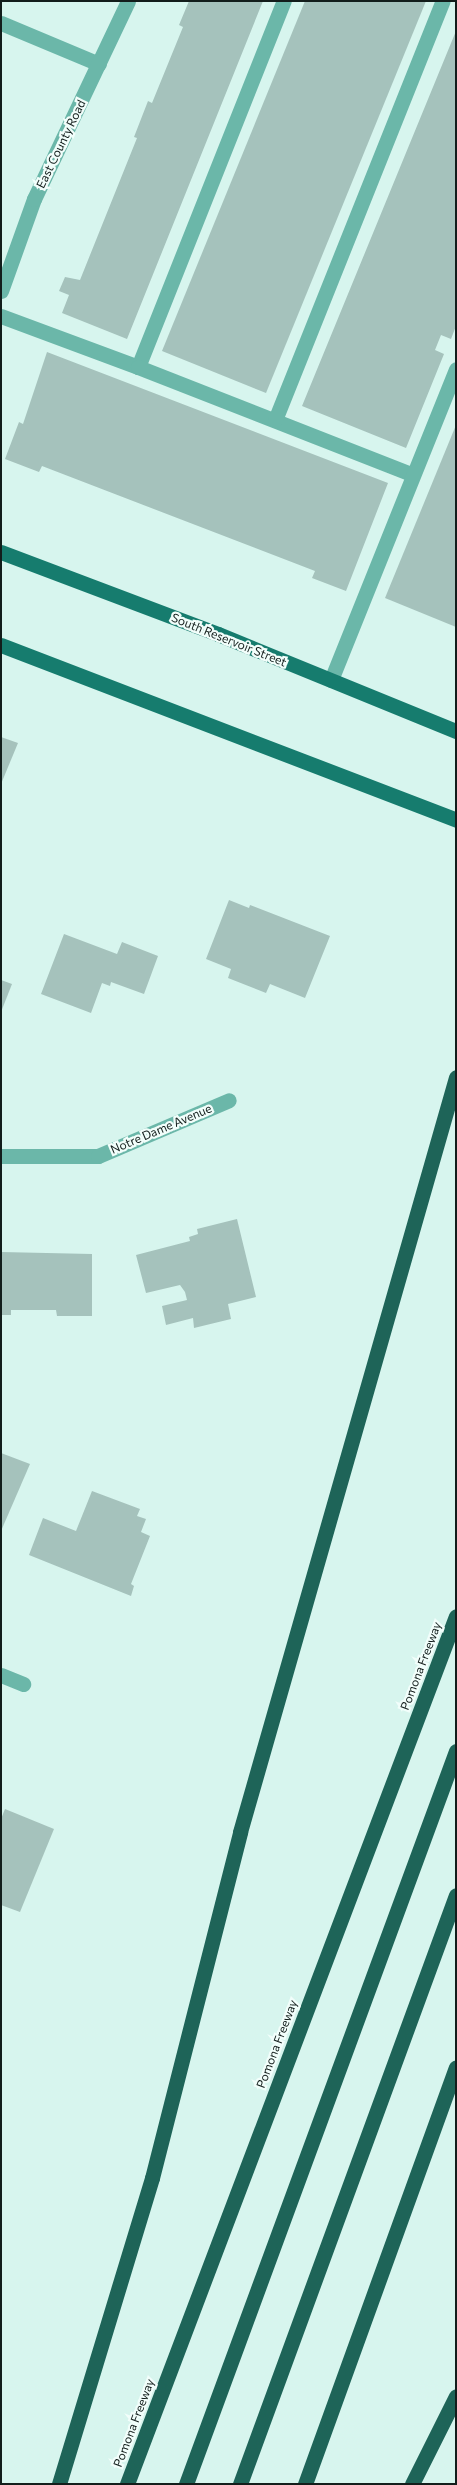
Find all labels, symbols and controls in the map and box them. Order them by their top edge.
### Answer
street label: East County Road [33,97,89,191]
street label: South Reservoir Street [169,610,289,670]
street label: Notre Dame Avenue [108,1101,214,1157]
street label: Pomona Freeway [398,1620,444,1712]
street label: Pomona Freeway [254,1998,300,2090]
street label: Pomona Freeway [111,2377,157,2469]

